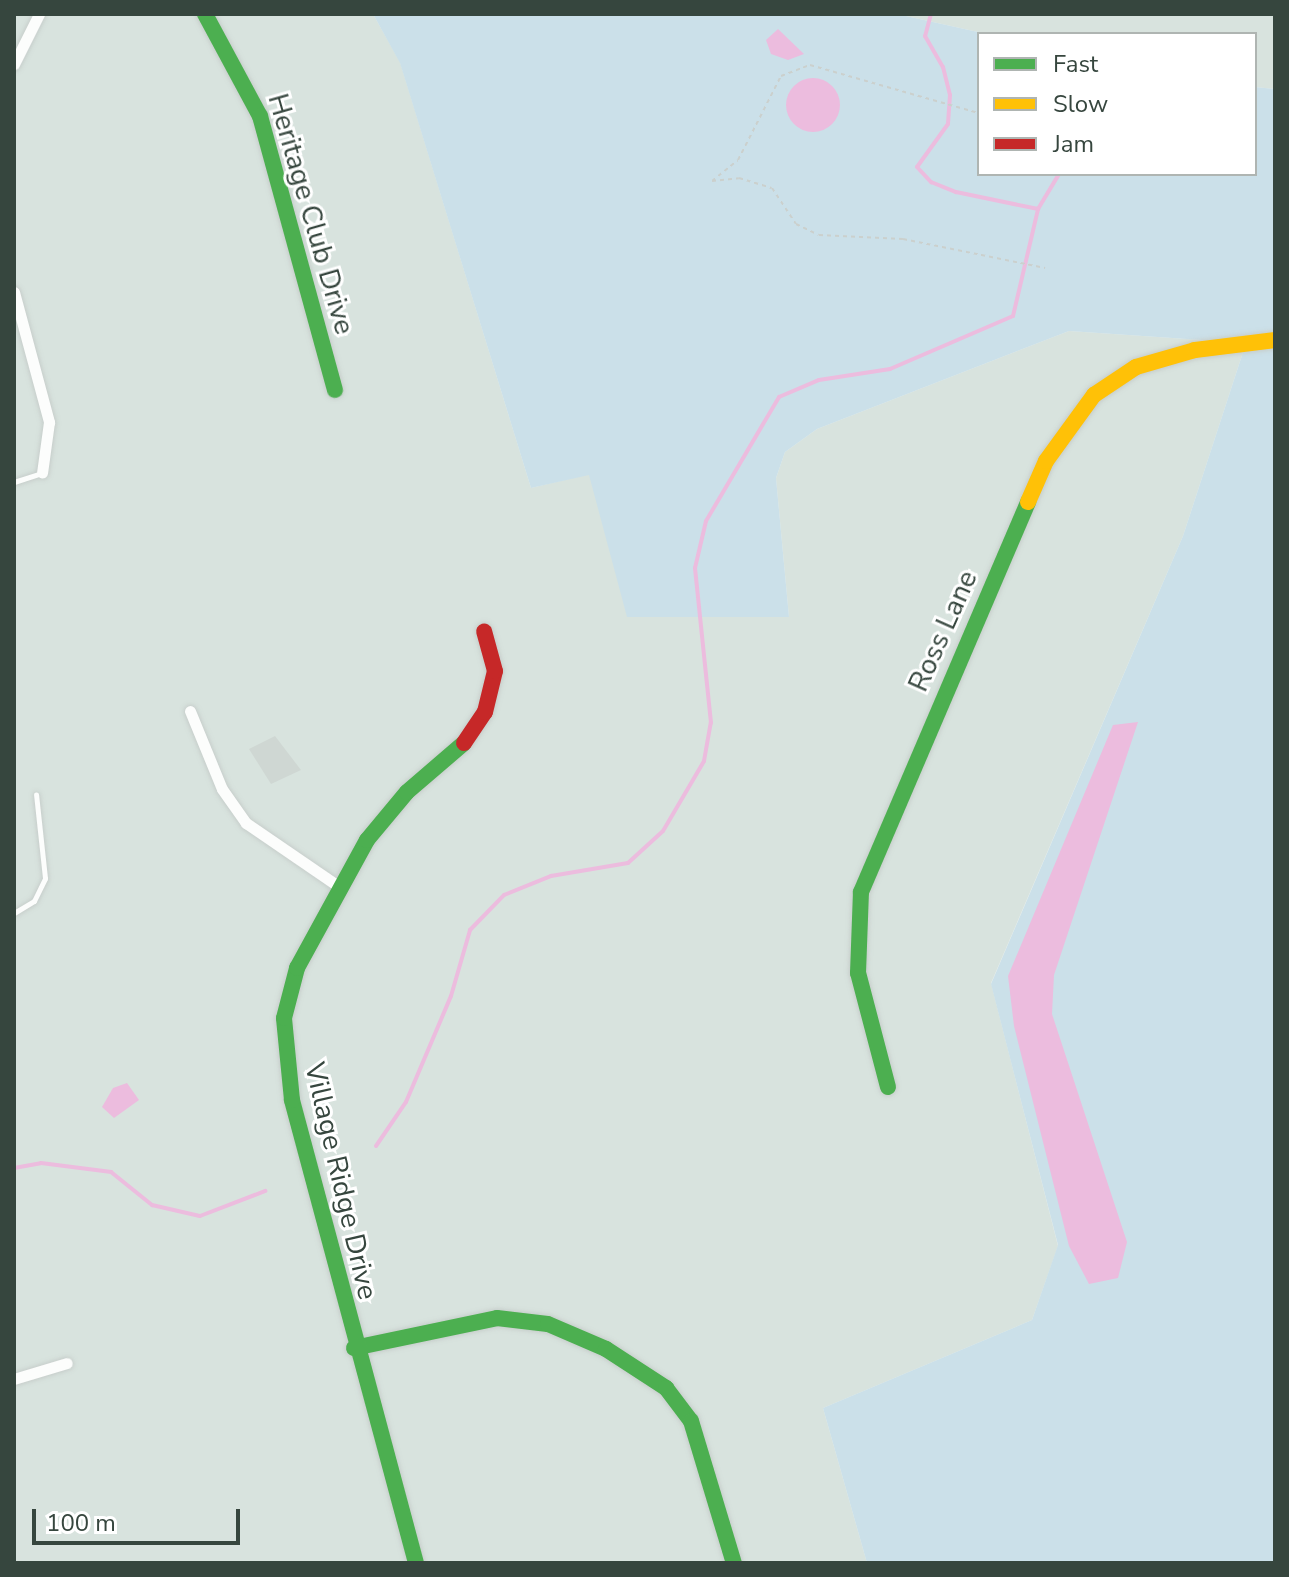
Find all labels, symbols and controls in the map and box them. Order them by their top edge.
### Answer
legend [977,32,1257,176]
text: Fast [1053,48,1098,80]
text: Slow [1053,88,1108,120]
street label: Heritage Club Drive [261,90,361,338]
text: Jam [1053,128,1094,160]
street label: Ross Lane [901,565,985,697]
street label: Village Ridge Drive [297,1059,385,1303]
scale bar [36,1493,244,1543]
text: 100 m [46,1507,116,1539]

